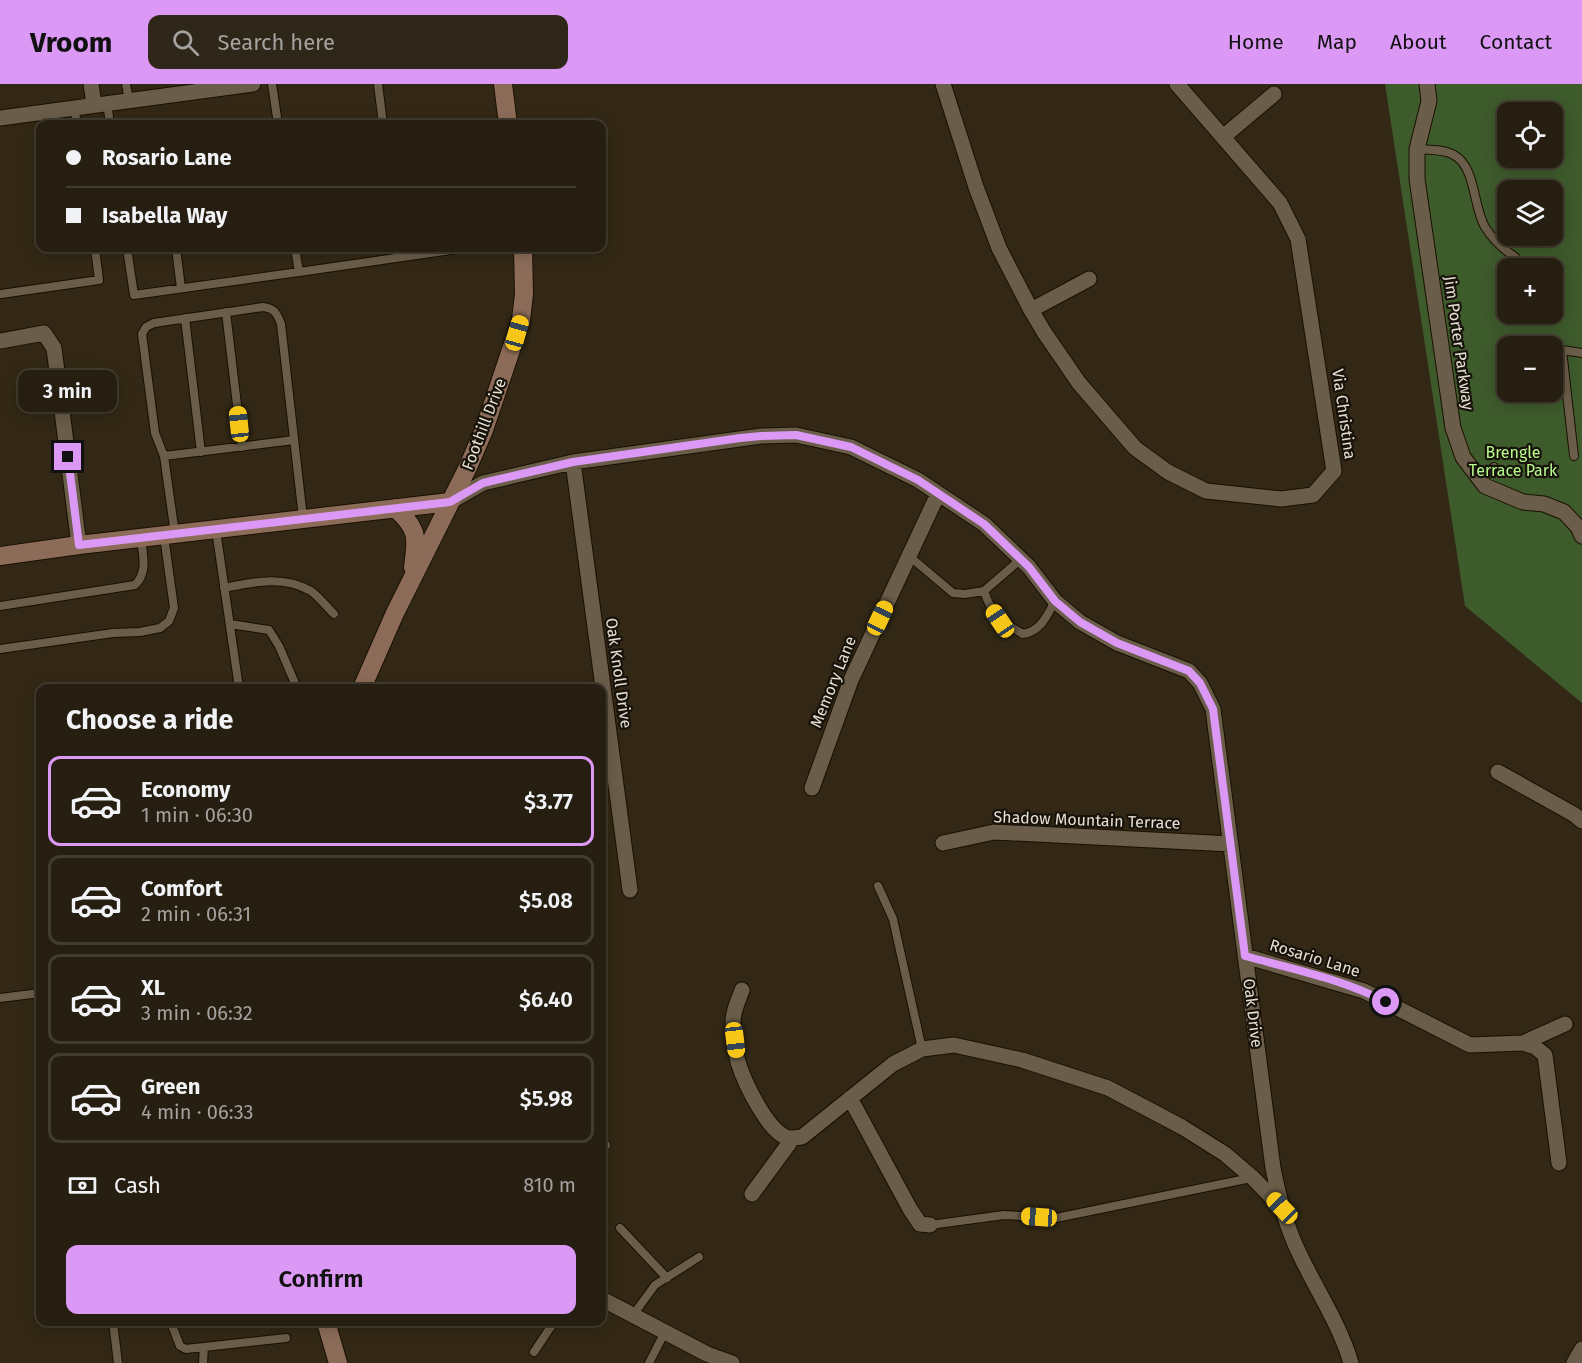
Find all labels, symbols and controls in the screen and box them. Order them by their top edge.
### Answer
search box [148,15,568,69]
text: Vroom [30,26,112,59]
icon: search [169,26,202,59]
text: Search here [217,29,335,56]
text: Home [1228,29,1284,55]
text: Map [1317,29,1357,55]
text: About [1390,29,1447,55]
text: Contact [1480,29,1552,55]
map controls [1497,102,1563,402]
button: locate [1497,102,1563,168]
text: Rosario Lane [102,144,232,171]
button: layers [1497,180,1563,246]
text: Isabella Way [102,202,228,229]
button: + [1497,258,1563,324]
street label: Jim Porter Parkway [1440,275,1478,412]
car [503,313,531,353]
button: − [1497,336,1563,402]
street label: Via Christina [1328,368,1360,460]
callout: 3 min [19,370,118,412]
street label: Foothill Drive [458,375,510,473]
text: 3 min [43,379,92,403]
car [228,405,250,443]
route end [54,443,81,470]
park label: Brengle Terrace Park [1469,443,1558,480]
car [864,598,896,638]
car [982,601,1018,641]
street label: Oak Knoll Drive [602,617,636,729]
street label: Memory Lane [806,633,860,731]
text: Choose a ride [66,704,233,736]
icon: car [69,774,123,828]
text: Economy [141,776,230,803]
text: $3.77 [524,788,573,815]
text: 1 min · 06:30 [141,803,253,827]
street label: Shadow Mountain Terrace [993,807,1181,833]
icon: car [69,873,123,927]
text: Comfort [141,875,222,902]
text: $5.08 [519,887,573,914]
text: 2 min · 06:31 [141,902,251,926]
street label: Rosario Lane [1267,935,1363,981]
icon: car [69,972,123,1026]
text: XL [141,974,165,1001]
street label: Oak Drive [1239,977,1267,1049]
text: $6.40 [519,986,573,1013]
route start [1372,988,1399,1015]
text: 3 min · 06:32 [141,1001,253,1025]
car [724,1021,746,1059]
icon: car [69,1071,123,1125]
text: Green [141,1073,200,1100]
text: $5.98 [520,1085,573,1112]
text: 4 min · 06:33 [141,1100,254,1124]
icon: cash [66,1169,99,1202]
text: Cash [114,1172,161,1199]
text: 810 m [523,1173,576,1197]
car [1263,1189,1301,1227]
car [1020,1207,1058,1227]
button: Confirm [66,1245,576,1314]

